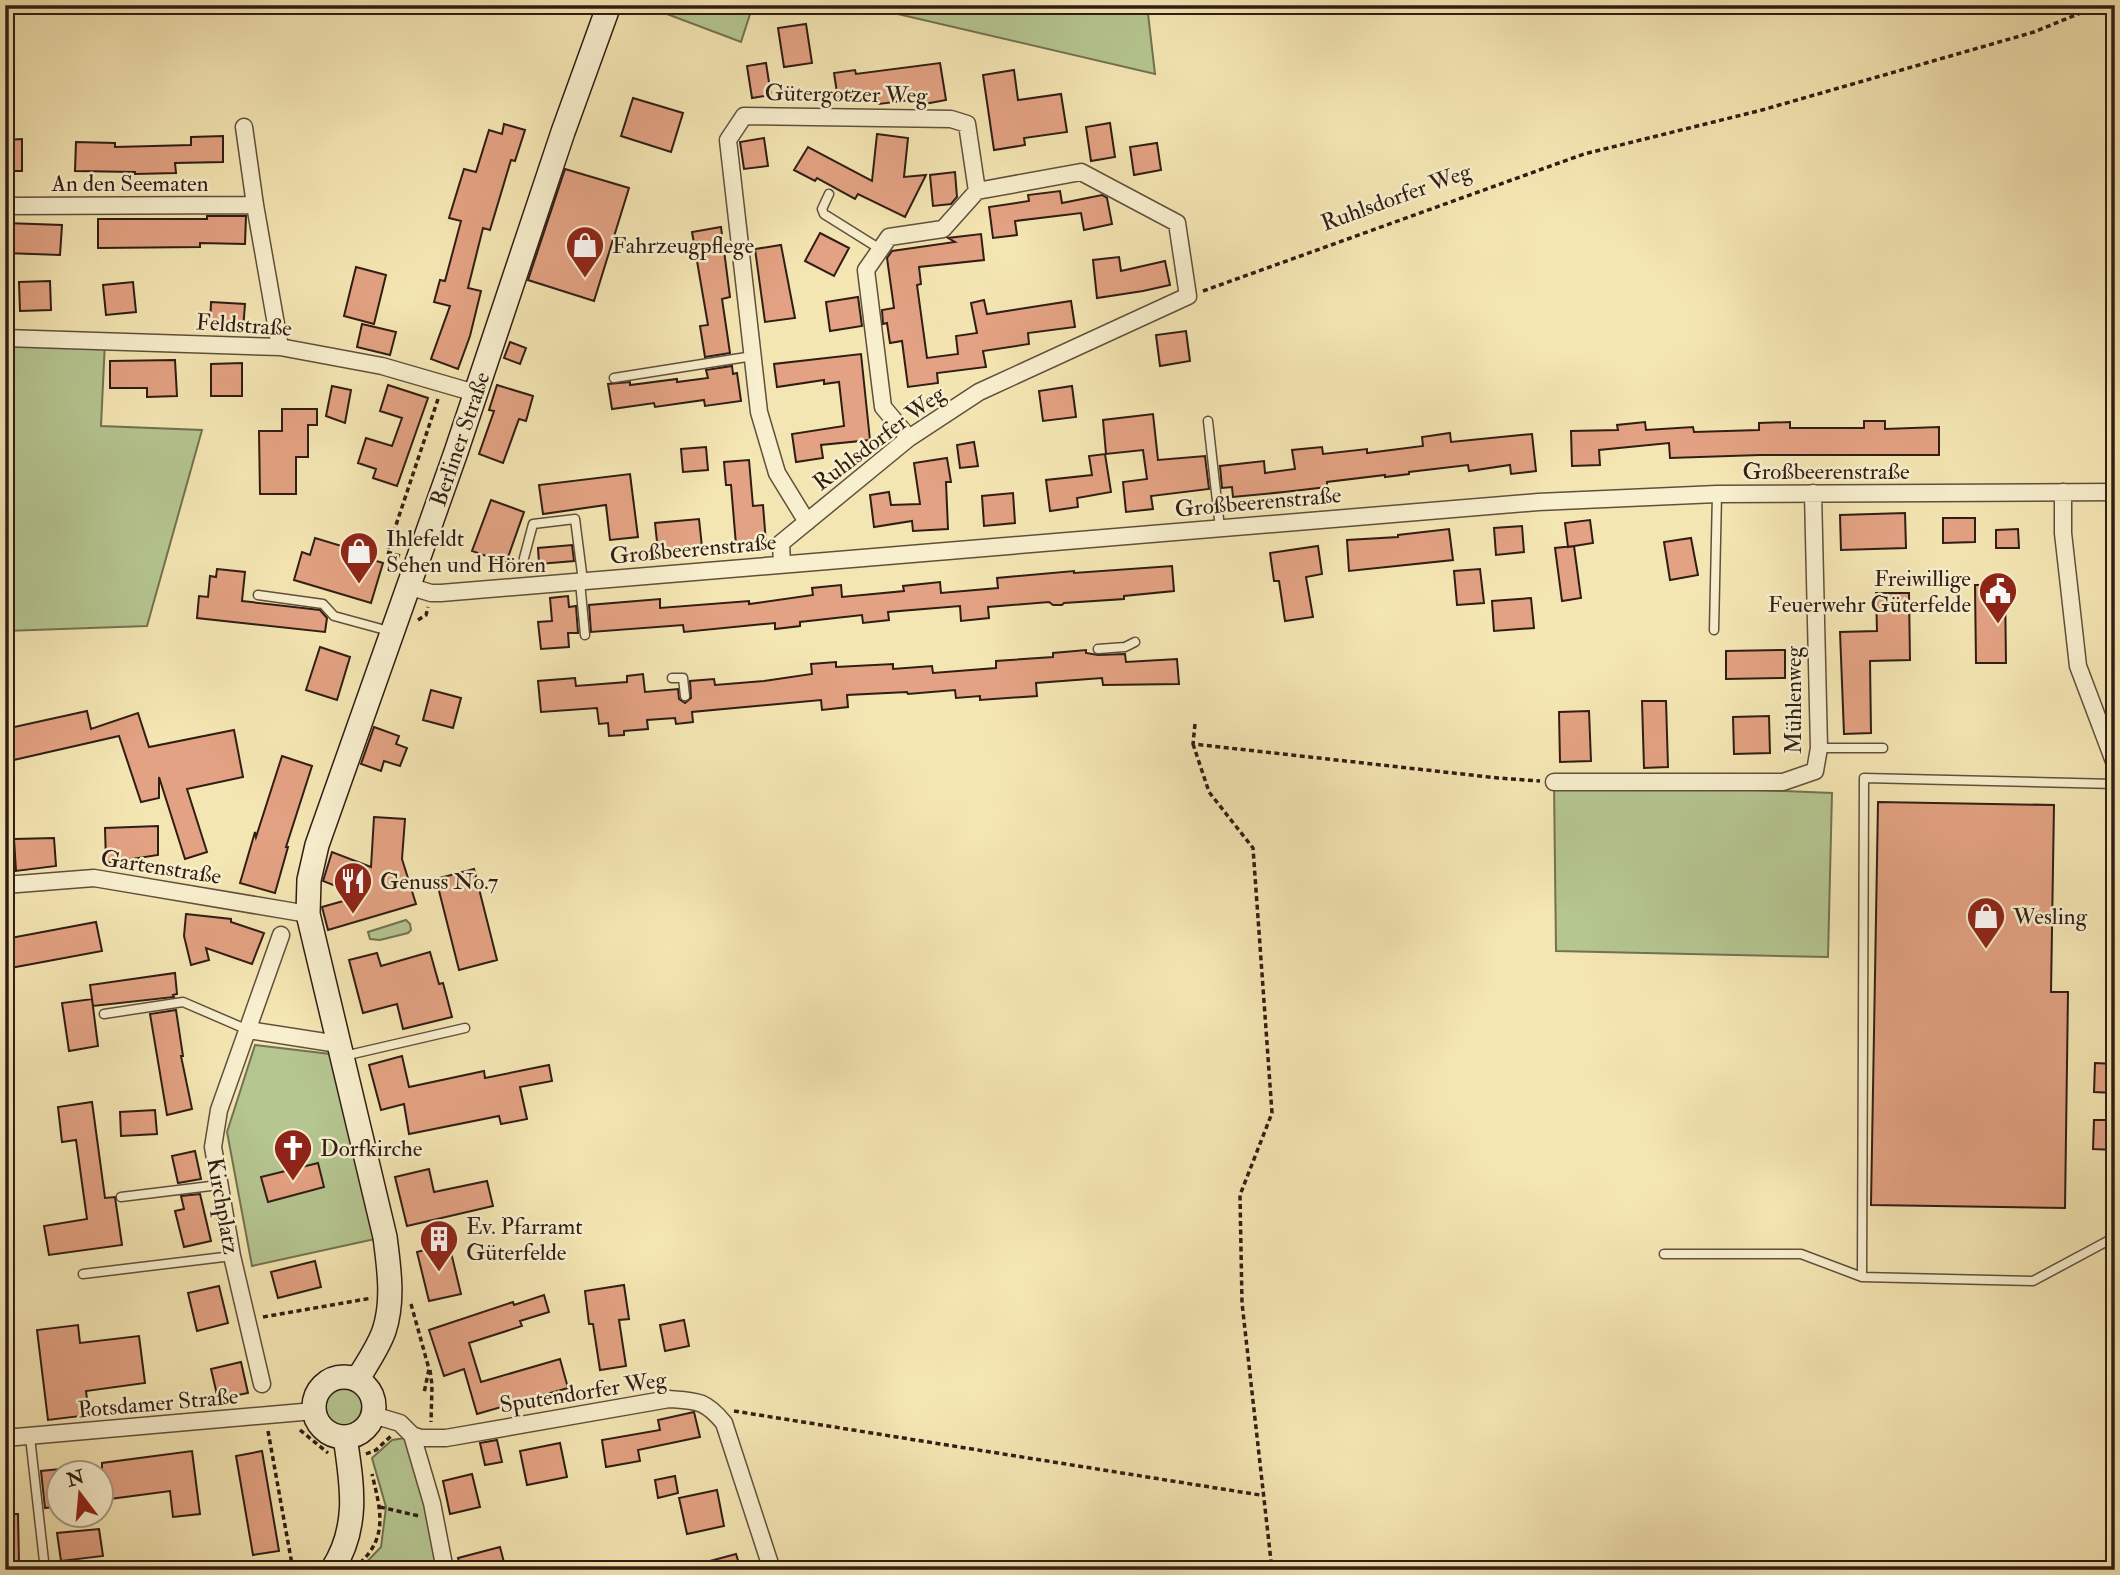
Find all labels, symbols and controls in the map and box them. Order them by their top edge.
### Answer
street label: Gütergotzer Weg [764,78,928,110]
street label: Ruhlsdorfer Weg [1317,156,1476,238]
street label: An den Seematen [50,169,209,198]
shop icon: Fahrzeugpflege [564,224,606,279]
place label: Fahrzeugpflege [612,231,754,261]
street label: Feldstraße [195,307,293,343]
street label: Berliner Straße [423,368,497,510]
street label: Ruhlsdorfer Weg [807,379,951,497]
street label: Großbeerenstraße [1742,457,1910,486]
street label: Großbeerenstraße [1173,480,1343,524]
place label: Ihlefeldt Sehen und Hören [386,524,546,579]
street label: Großbeerenstraße [608,527,778,571]
shop icon: Ihlefeldt Sehen und Hören [338,530,380,585]
place label: Freiwillige Feuerwehr Güterfelde [1768,564,1971,619]
public building icon: Freiwillige Feuerwehr Güterfelde [1977,570,2019,625]
street label: Mühlenweg [1779,645,1808,754]
street label: Gartenstraße [99,843,224,891]
restaurant icon: Genuss No.7 [332,860,374,915]
place label: Genuss No.7 [380,867,499,896]
shop icon: Wesling [1965,895,2007,950]
place label: Wesling [2012,902,2088,931]
church icon: Dorfkirche [272,1127,314,1182]
place label: Dorfkirche [320,1134,423,1163]
street label: Kirchplatz [199,1156,246,1257]
place label: Ev. Pfarramt Güterfelde [466,1212,583,1267]
building icon: Ev. Pfarramt Güterfelde [418,1218,460,1273]
street label: Sputendorfer Weg [497,1364,669,1420]
street label: Potsdamer Straße [76,1382,240,1424]
north arrow [46,1460,116,1530]
text: N [63,1464,88,1493]

